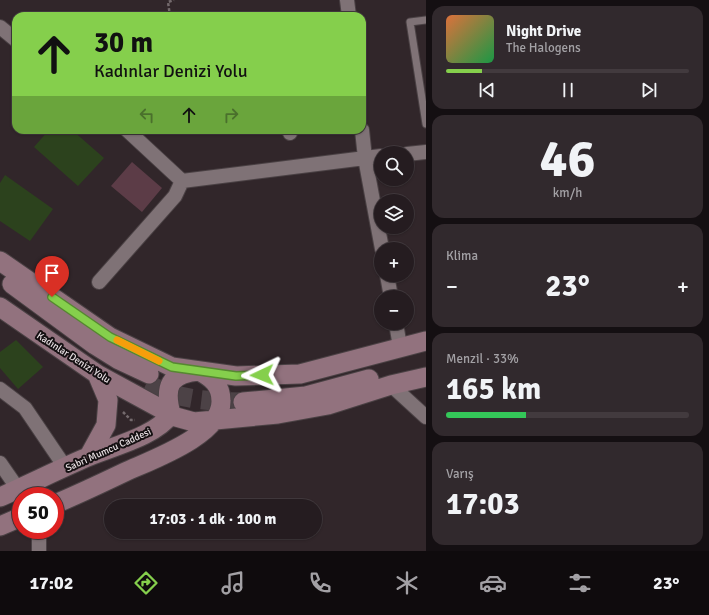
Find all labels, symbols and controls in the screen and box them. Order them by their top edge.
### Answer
text: Night Drive [506,22,581,40]
text: 30 m [94,26,153,60]
icon: ahead [28,28,80,80]
text: The Halogens [506,40,581,56]
text: Kadınlar Denizi Yolu [94,60,248,82]
icon: previous [476,79,498,101]
icon: pause [557,79,579,101]
icon: next [638,79,660,101]
icon: left [136,104,158,126]
icon: ahead [178,104,200,126]
icon: right [220,104,242,126]
text: 46 [539,127,596,191]
map controls [374,146,414,330]
button: search [374,146,414,186]
text: km/h [553,185,582,201]
button: layers [374,194,414,234]
button: + [374,242,414,282]
text: Klima [446,248,478,264]
pin [35,256,69,297]
icon: arrive [41,262,63,284]
text: 23° [545,268,590,305]
text: − [446,273,458,300]
text: + [677,273,689,300]
button: − [374,290,414,330]
street label: Kadınlar Denizi Yolu [34,330,112,386]
text: Menzil · 33% [446,351,519,367]
position arrow [241,354,283,396]
text: 165 km [446,371,541,408]
street label: Sabri Mumcu Caddesi [64,426,153,474]
text: Varış [446,466,474,482]
text: 17:03 [446,486,520,523]
speed limit sign: 50 [12,487,64,539]
text: 17:03 · 1 dk · 100 m [150,510,276,528]
icon: directions [132,569,160,597]
icon: music [219,569,247,597]
icon: phone [306,569,334,597]
icon: climate [393,569,421,597]
icon: car [479,569,507,597]
icon: filters [566,569,594,597]
text: 17:02 [29,572,74,594]
text: 23° [653,572,680,594]

